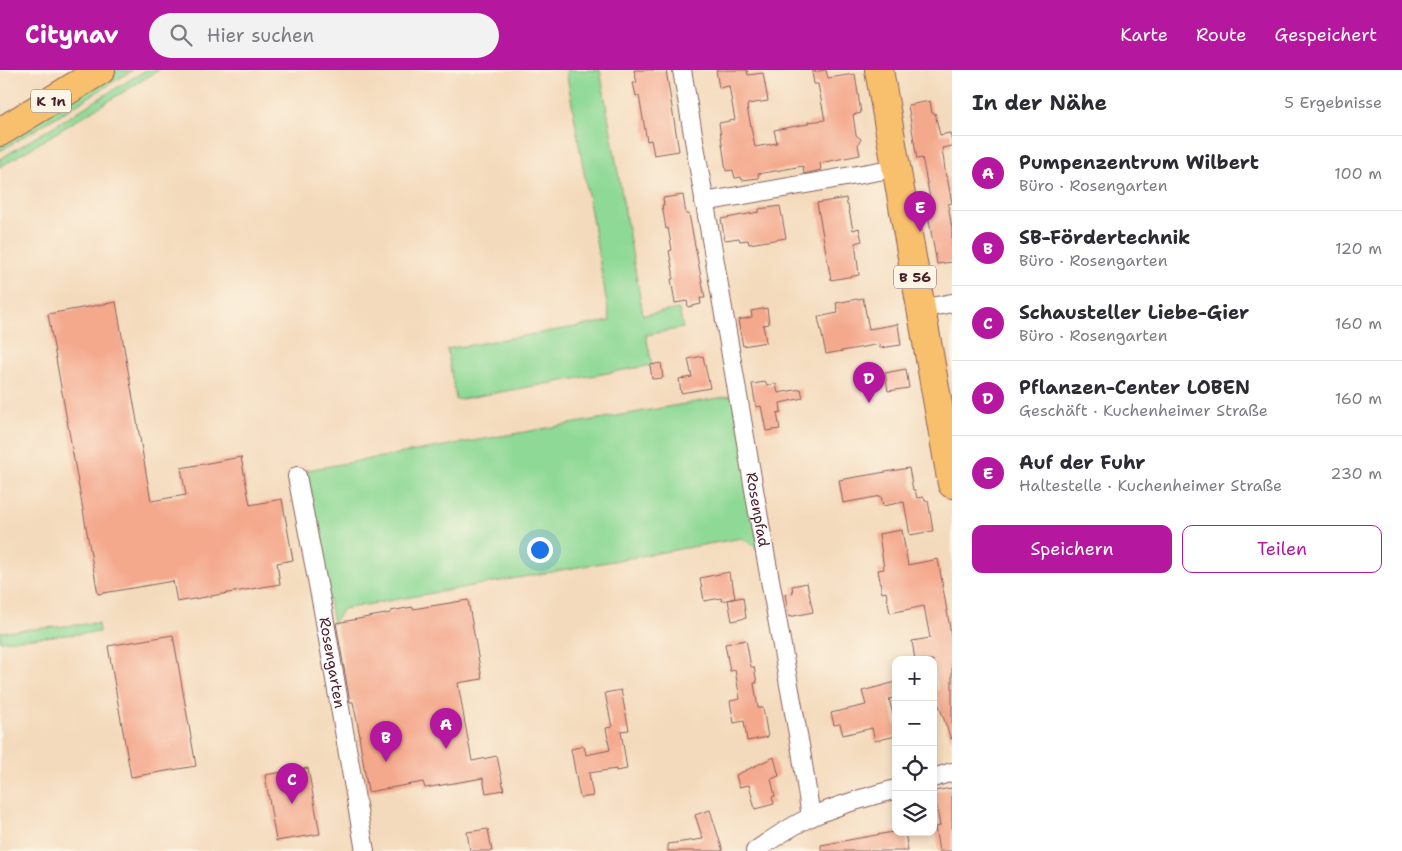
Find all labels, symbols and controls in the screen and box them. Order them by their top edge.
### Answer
search box [149,13,499,58]
text: Citynav [25,19,119,51]
icon: search [167,21,195,49]
text: Hier suchen [207,23,314,48]
text: Karte [1120,23,1168,47]
text: Route [1196,23,1247,47]
text: Gespeichert [1275,23,1377,47]
text: In der Nähe [972,89,1107,117]
road number: K 1n [31,90,71,112]
text: 5 Ergebnisse [1284,92,1382,113]
text: Pumpenzentrum Wilbert [1019,150,1259,175]
text: A [982,163,994,184]
text: 100 m [1334,163,1382,184]
text: Büro · Rosengarten [1019,175,1168,196]
pin: E [904,191,936,232]
text: SB-Fördertechnik [1019,225,1190,250]
text: B [983,238,993,259]
text: 120 m [1335,238,1382,259]
text: Büro · Rosengarten [1019,250,1168,271]
road number: B 56 [894,266,936,288]
text: Schausteller Liebe-Gier [1019,300,1249,325]
text: C [983,313,993,334]
text: 160 m [1335,313,1382,334]
text: Büro · Rosengarten [1019,325,1168,346]
pin: D [853,362,885,403]
text: Pflanzen-Center LOBEN [1019,375,1250,400]
text: D [982,388,994,409]
text: 160 m [1335,388,1382,409]
text: Geschäft · Kuchenheimer Straße [1019,400,1268,421]
text: Auf der Fuhr [1019,450,1146,475]
text: E [983,463,993,484]
text: 230 m [1330,463,1382,484]
street label: Rosenpfad [741,471,774,549]
text: Haltestelle · Kuchenheimer Straße [1019,475,1282,496]
button: Speichern [972,525,1172,573]
button: Teilen [1182,525,1382,573]
your location [527,537,553,563]
street label: Rosengarten [314,616,350,710]
map controls [892,656,937,836]
button: + [892,656,937,701]
button: − [892,701,937,746]
pin: A [430,708,462,749]
pin: B [370,721,402,762]
button: locate [892,746,937,791]
pin: C [276,763,308,804]
button: layers [892,791,937,836]

